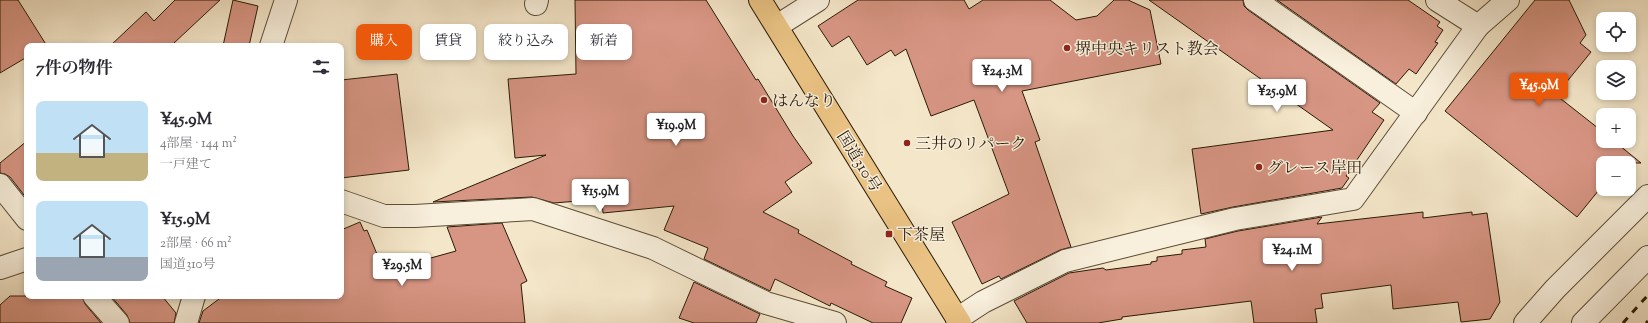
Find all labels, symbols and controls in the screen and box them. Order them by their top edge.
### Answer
map controls [1596,12,1636,196]
button: locate [1596,12,1636,52]
chip: 購入 [356,24,412,60]
chip: 賃貸 [420,24,476,60]
chip: 絞り込み [484,24,568,60]
chip: 新着 [576,24,632,60]
place label: 堺中央キリスト教会 [1075,39,1219,62]
marker: 堺中央キリスト教会 [1062,43,1072,53]
icon: filters [310,56,332,78]
text: 7件の物件 [36,57,113,81]
pin: ¥24.3M [969,59,1035,93]
button: layers [1596,60,1636,100]
text: ¥24.3M [981,63,1023,81]
pin: ¥45.9M [1506,73,1572,107]
text: ¥45.9M [1519,77,1559,95]
pin: ¥25.9M [1244,79,1310,113]
text: ¥25.9M [1257,83,1297,101]
place label: はんなり [772,91,836,114]
marker: はんなり [759,95,769,105]
text: ¥45.9M [160,108,212,132]
button: + [1596,108,1636,148]
pin: ¥19.9M [643,113,709,147]
icon: home [68,117,116,165]
text: ¥19.9M [656,117,696,135]
street label: 国道310号 [830,127,886,197]
place label: 三井のリパーク [915,134,1027,157]
text: 4部屋 · 144 m² [160,135,237,153]
marker: 三井のリパーク [902,138,912,148]
text: 一戸建て [160,156,212,174]
button: − [1596,156,1636,196]
place label: グレース岸田 [1267,158,1362,181]
marker: グレース岸田 [1254,162,1264,172]
pin: ¥15.9M [567,179,633,213]
text: ¥15.9M [581,183,619,201]
text: ¥15.9M [160,208,210,232]
icon: home [68,217,116,265]
place label: 下茶屋 [897,225,945,248]
marker: 下茶屋 [884,229,894,239]
text: 2部屋 · 66 m² [160,235,232,253]
pin: ¥24.1M [1259,238,1325,272]
text: ¥24.1M [1272,242,1312,260]
pin: ¥29.5M [369,253,435,287]
text: 国道310号 [160,256,215,274]
text: ¥29.5M [382,257,422,275]

